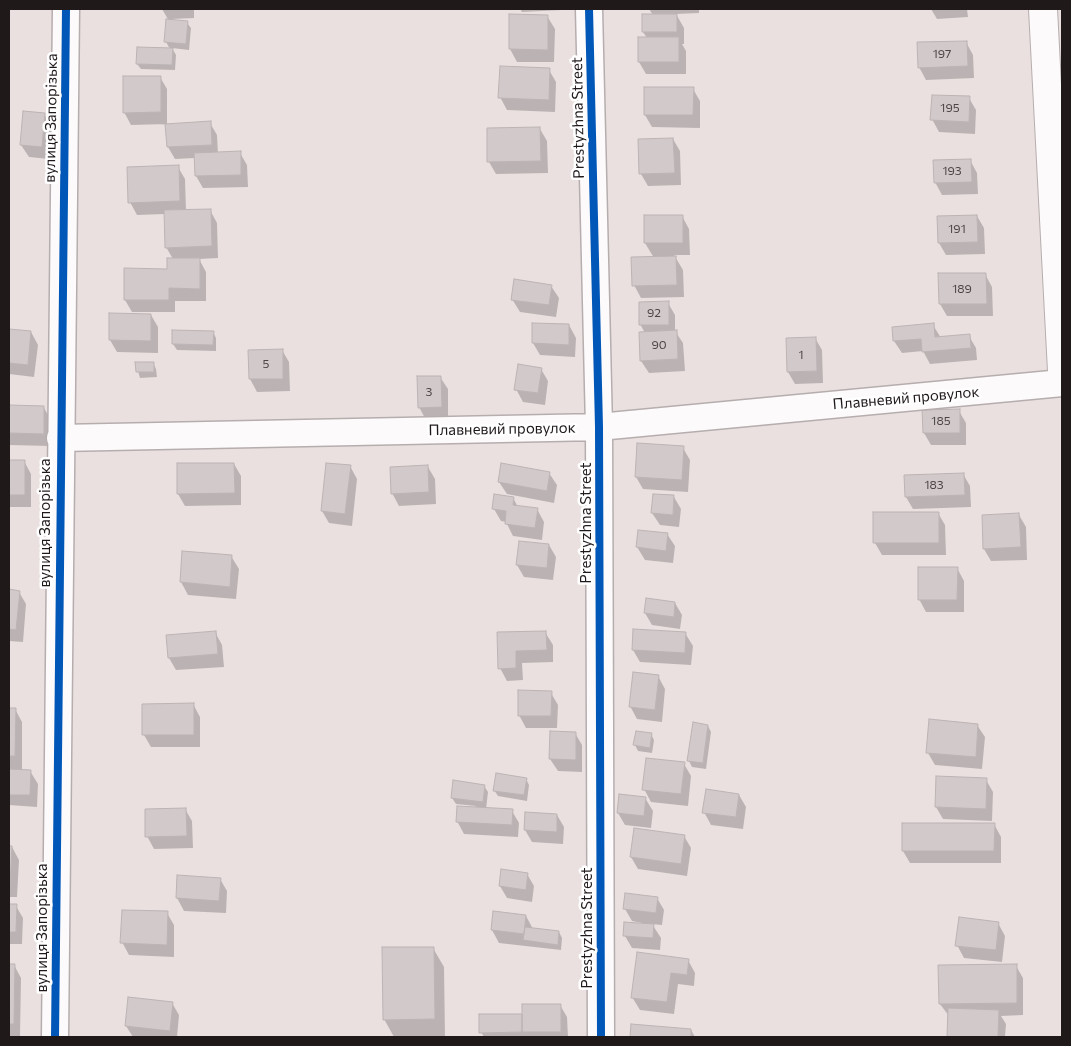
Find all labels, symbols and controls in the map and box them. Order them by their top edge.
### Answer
house number: 197 [933,47,951,61]
street label: вулиця Запорізька [41,53,61,183]
street label: Prestyzhna Street [568,57,588,179]
house number: 195 [940,101,960,115]
house number: 193 [942,164,962,178]
house number: 191 [948,222,966,236]
house number: 189 [952,282,972,296]
house number: 92 [647,306,661,320]
house number: 90 [651,338,667,352]
house number: 1 [798,348,804,362]
house number: 5 [263,357,269,371]
street label: Плавневий провулок [832,383,980,413]
house number: 3 [426,385,432,399]
house number: 185 [931,414,951,428]
street label: Плавневий провулок [428,419,576,439]
street label: вулиця Запорізька [36,458,54,588]
street label: Prestyzhna Street [577,462,595,584]
house number: 183 [924,478,944,492]
street label: вулиця Запорізька [33,863,51,993]
street label: Prestyzhna Street [578,867,596,989]

